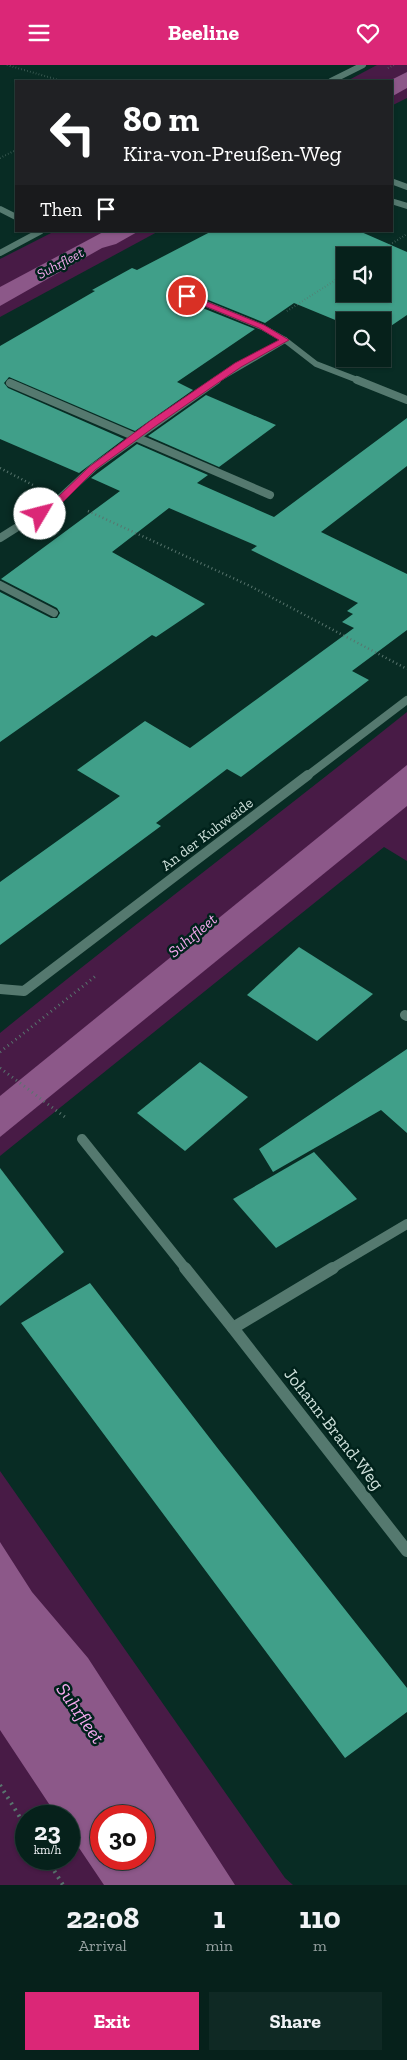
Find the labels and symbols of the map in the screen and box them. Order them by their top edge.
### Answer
water label: Suhrfleet [34,244,87,283]
pin [166,275,208,317]
position arrow [13,487,65,539]
street label: An der Kuhweide [158,794,256,874]
water label: Suhrfleet [164,909,221,961]
street label: Johann-Brand-Weg [280,1364,389,1494]
water label: Suhrfleet [51,1679,110,1748]
speed limit sign: 30 [90,1805,155,1870]

